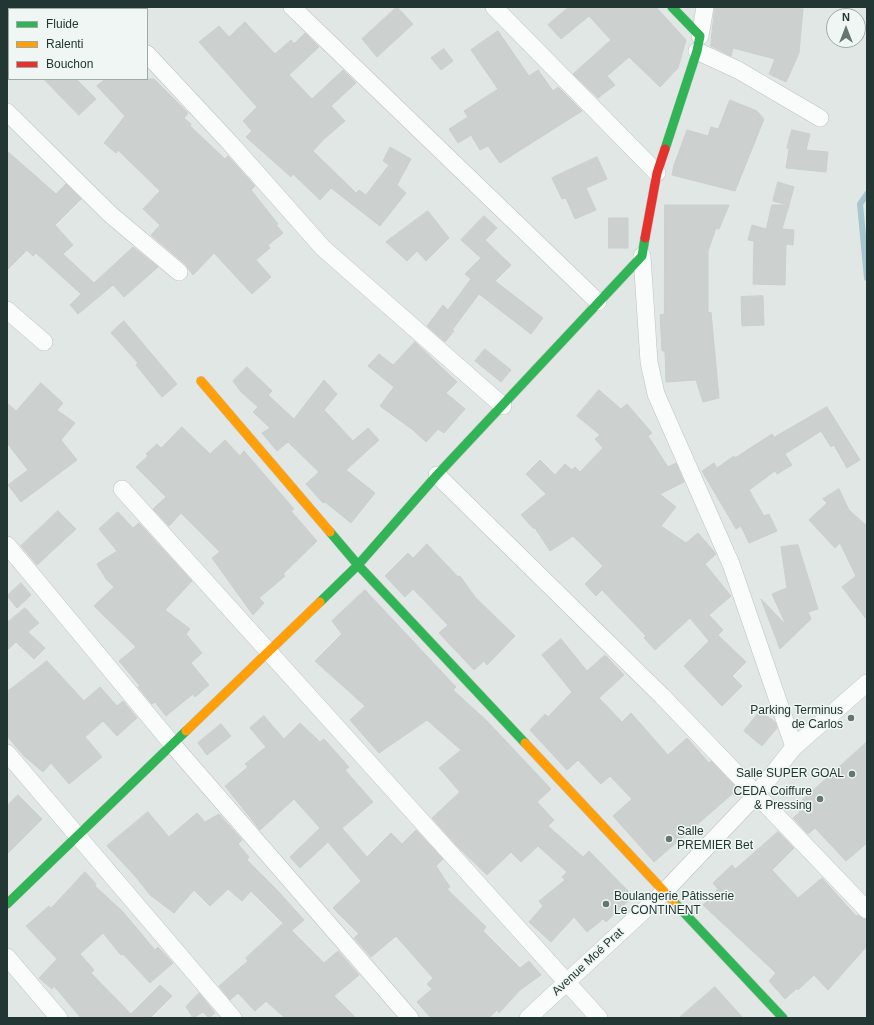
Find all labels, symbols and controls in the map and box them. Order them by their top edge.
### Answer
legend [8,8,148,80]
north arrow [826,8,866,48]
text: N [842,11,850,23]
text: Fluide [46,17,79,31]
text: Ralenti [46,37,83,51]
text: Bouchon [46,57,93,71]
place label: Parking Terminus de Carlos [750,704,843,732]
marker: Parking Terminus de Carlos [846,713,856,723]
place label: Salle SUPER GOAL [736,767,844,781]
marker: Salle SUPER GOAL [847,769,857,779]
place label: CEDA Coiffure & Pressing [734,785,812,813]
marker: CEDA Coiffure & Pressing [815,794,825,804]
place label: Salle PREMIER Bet [677,825,753,853]
marker: Salle PREMIER Bet [664,834,674,844]
place label: Boulangerie Pâtisserie Le CONTINENT [614,890,734,918]
marker: Boulangerie Pâtisserie Le CONTINENT [601,899,611,909]
street label: Avenue Moé Prat [549,925,627,999]

